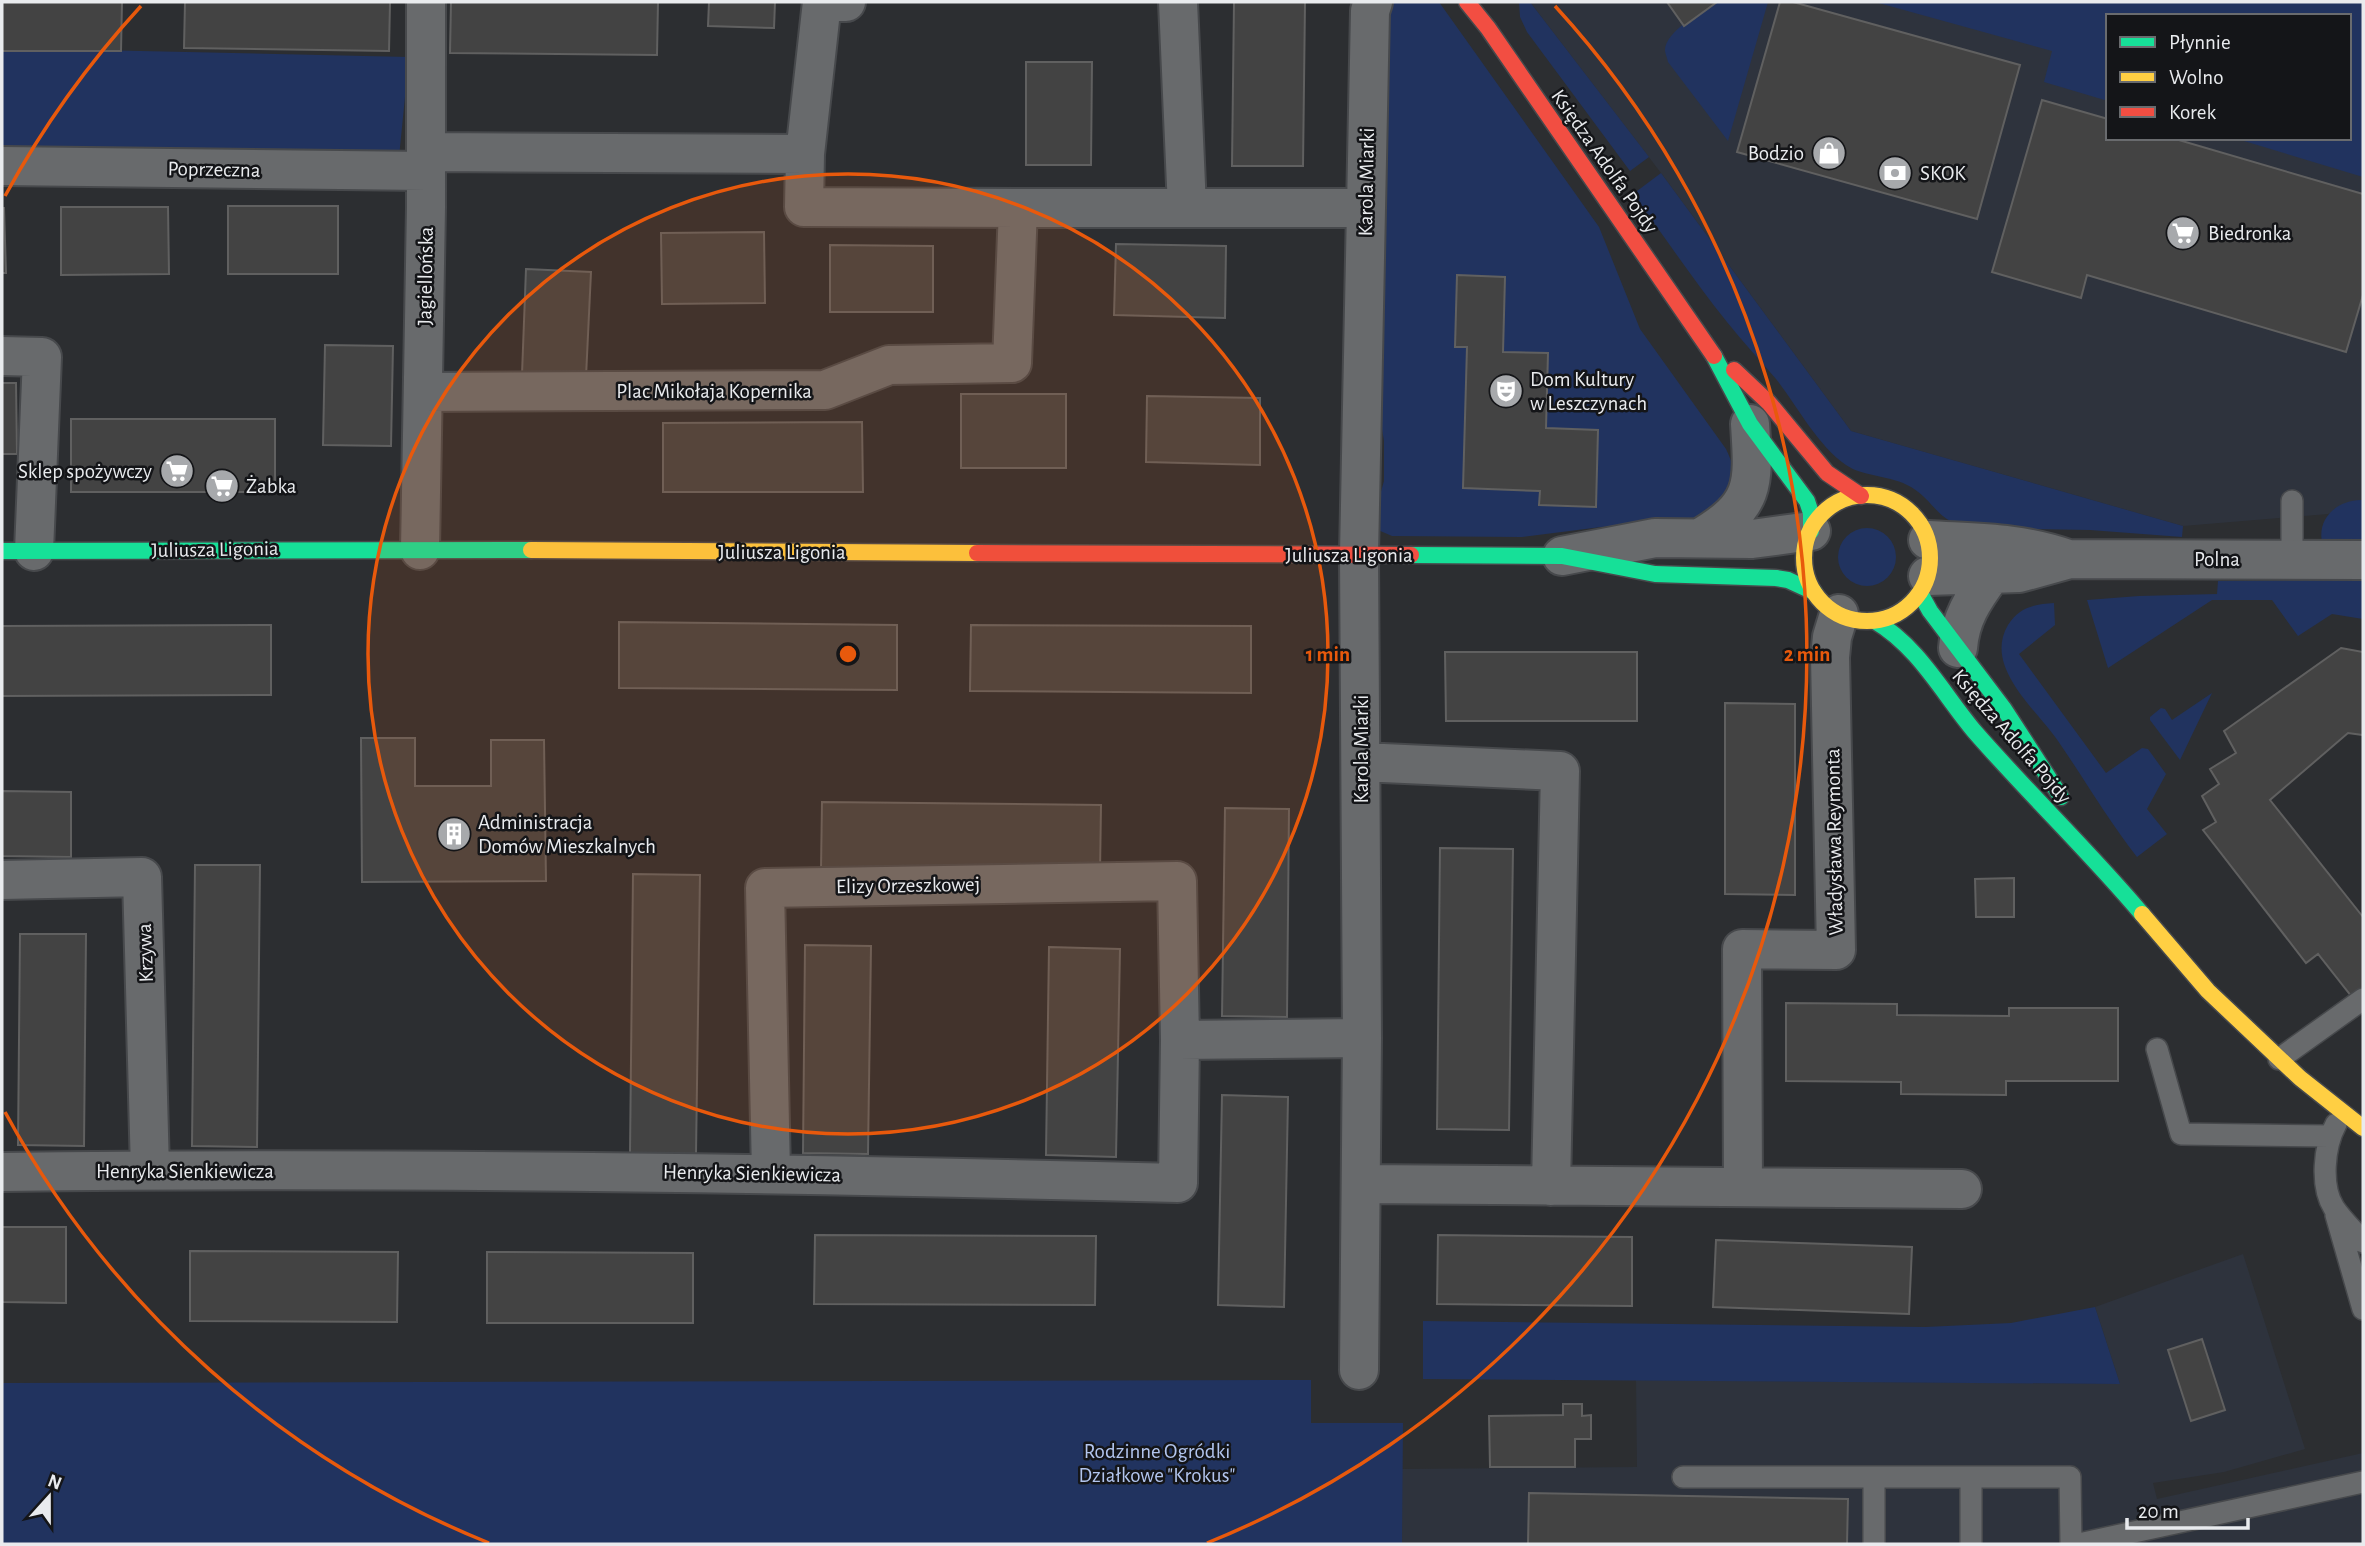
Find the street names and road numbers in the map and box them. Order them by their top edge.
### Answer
street label: Księdza Adolfa Pojdy [1547,86,1662,237]
street label: Karola Miarki [1355,127,1378,237]
street label: Poprzeczna [167,158,261,181]
street label: Jagiellońska [414,226,437,326]
street label: Plac Mikołaja Kopernika [616,381,812,402]
street label: Juliusza Ligonia [151,538,279,561]
street label: Juliusza Ligonia [718,542,846,563]
street label: Juliusza Ligonia [1285,545,1413,566]
street label: Polna [2194,549,2240,570]
street label: Księdza Adolfa Pojdy [1948,665,2075,807]
street label: Karola Miarki [1351,695,1372,803]
street label: Władysława Reymonta [1822,748,1847,936]
street label: Elizy Orzeszkowej [836,874,980,897]
street label: Krzywa [134,923,157,983]
street label: Henryka Sienkiewicza [96,1161,274,1182]
street label: Henryka Sienkiewicza [663,1161,842,1186]

